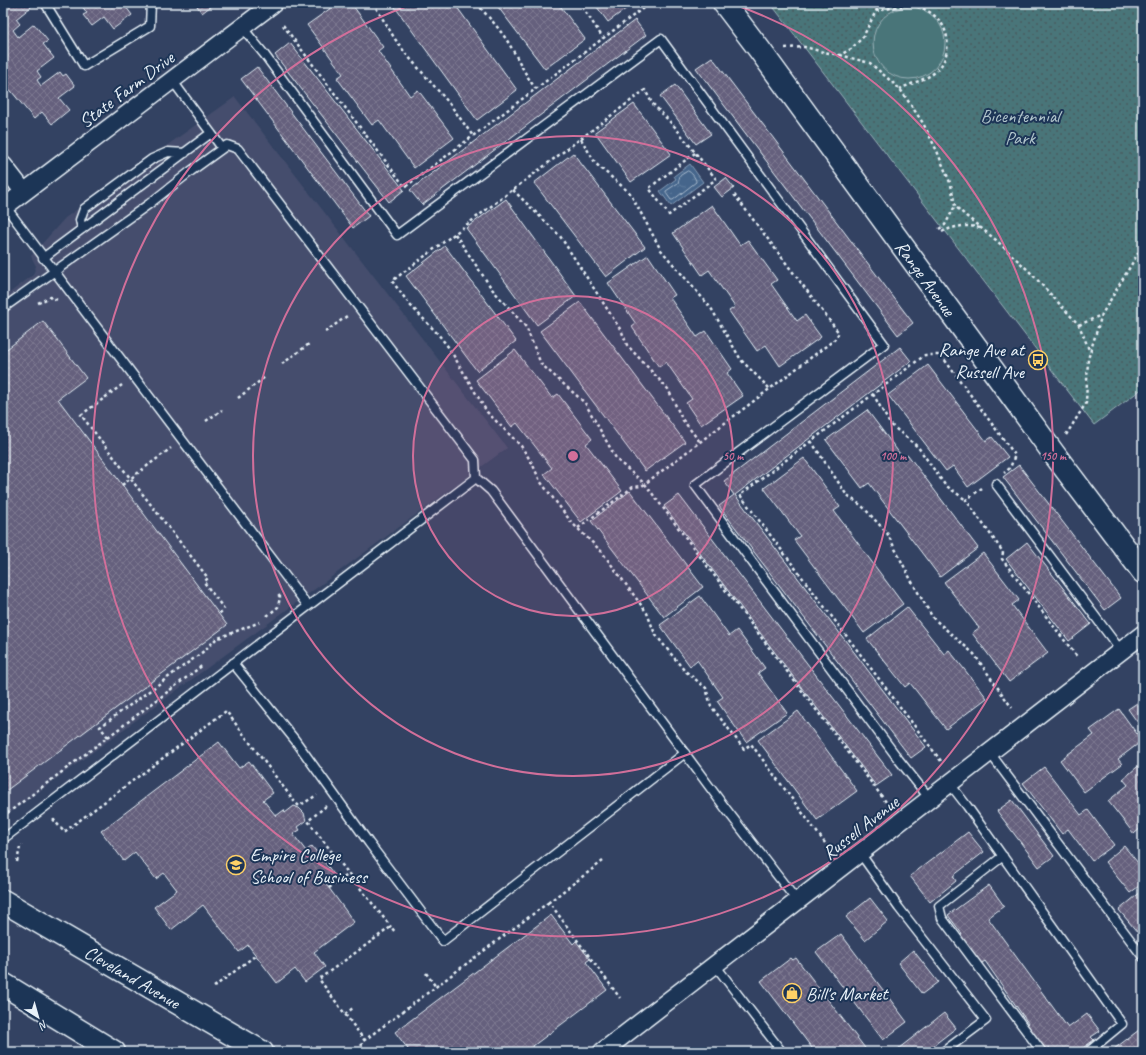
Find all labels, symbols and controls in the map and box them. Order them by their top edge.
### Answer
street label: State Farm Drive [74,45,181,133]
park label: Bicentennial Park [980,104,1063,150]
street label: Range Avenue [889,236,962,323]
place label: Range Ave at Russell Ave [938,338,1026,384]
bus stop icon: Range Ave at Russell Ave [1027,349,1049,371]
text: 50 m [723,448,744,464]
text: 100 m [880,448,907,464]
text: 150 m [1040,448,1067,464]
centre of rings [566,449,580,463]
street label: Russell Avenue [818,789,905,865]
place label: Empire College School of Business [250,843,368,889]
school or university icon: Empire College School of Business [225,854,247,876]
street label: Cleveland Avenue [80,940,186,1015]
shop icon: Bill's Market [781,982,803,1004]
place label: Bill's Market [806,982,889,1006]
north arrow [18,997,58,1037]
text: N [35,1017,51,1034]

